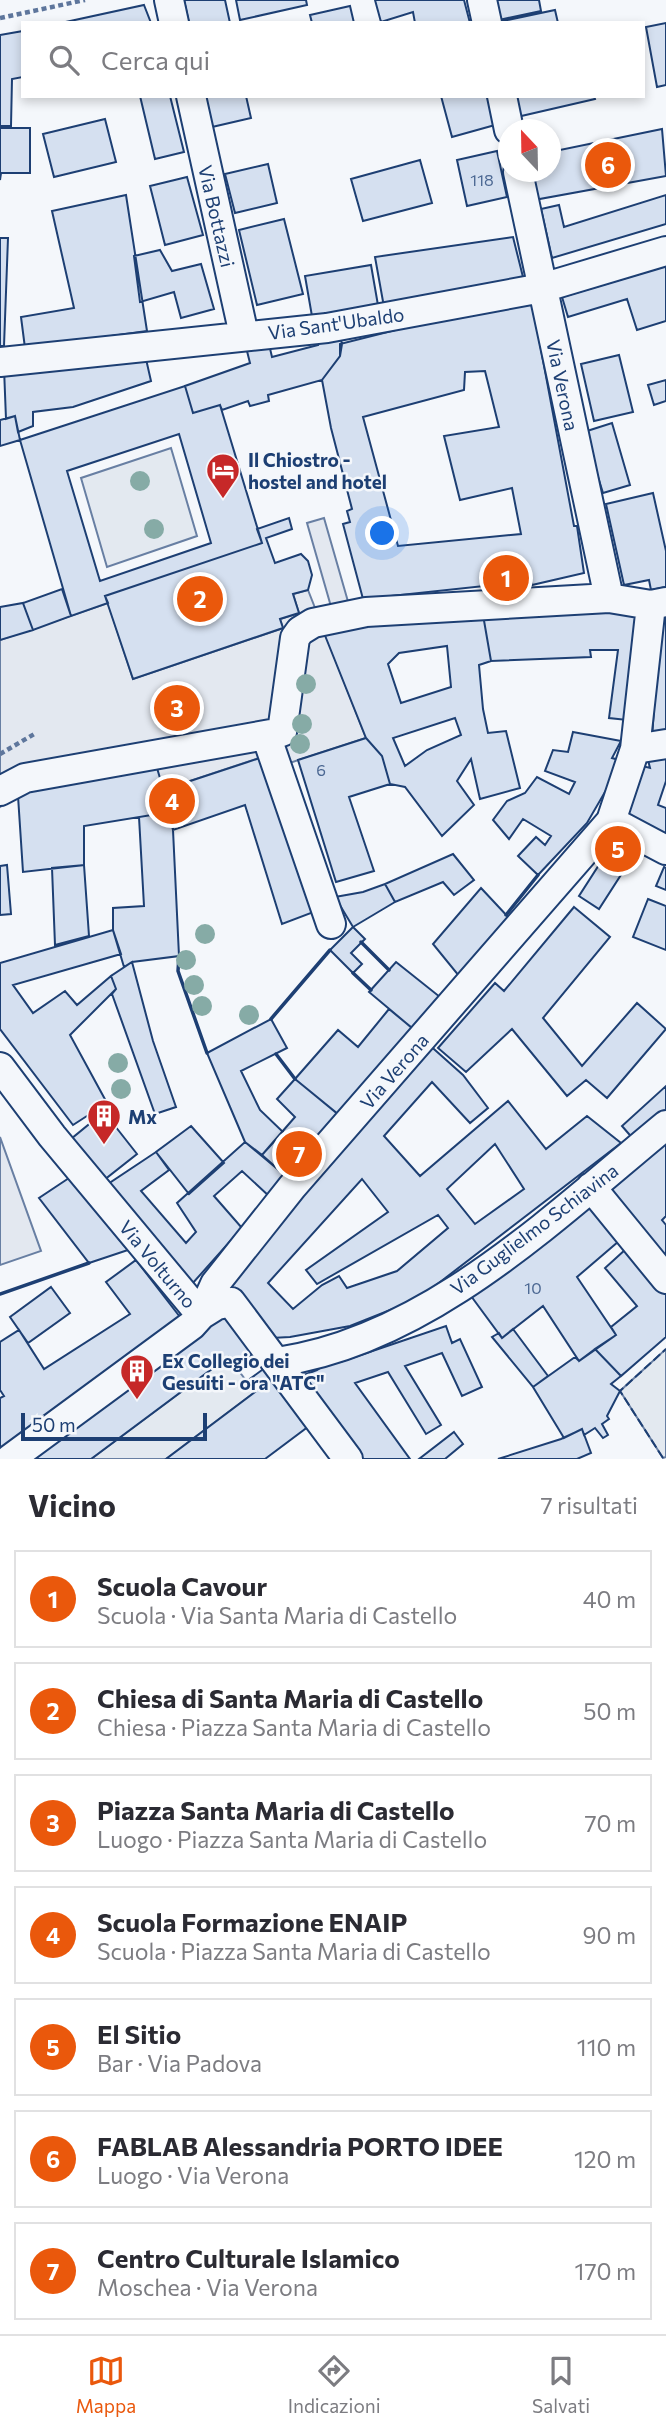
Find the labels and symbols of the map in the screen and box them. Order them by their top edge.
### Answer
north arrow [498,119,561,182]
pin: 6 [585,139,631,191]
street label: Via Bottazzi [194,163,240,269]
house number: 118 [470,170,494,189]
street label: Via Sant'Ubaldo [266,302,406,344]
street label: Via Verona [542,337,584,433]
place label: Il Chiostro - hostel and hotel [248,448,387,493]
hotel icon: Il Chiostro - hostel and hotel [204,451,242,500]
your location [365,516,399,550]
pin: 1 [483,552,529,604]
pin: 2 [177,573,223,625]
pin: 3 [154,682,200,734]
house number: 6 [316,760,326,779]
pin: 4 [149,775,195,827]
pin: 5 [595,823,641,875]
street label: Via Verona [355,1028,433,1114]
building icon: Mx [85,1097,123,1146]
place label: Mx [128,1105,157,1128]
pin: 7 [276,1128,322,1180]
street label: Via Guglielmo Schiavina [446,1158,622,1300]
street label: Via Volturno [115,1215,201,1313]
house number: 10 [524,1278,542,1297]
place label: Ex Collegio dei Gesuiti - ora "ATC" [162,1349,324,1394]
building icon: Ex Collegio dei Gesuiti - ora "ATC" [118,1352,156,1401]
scale bar [21,1410,206,1442]

